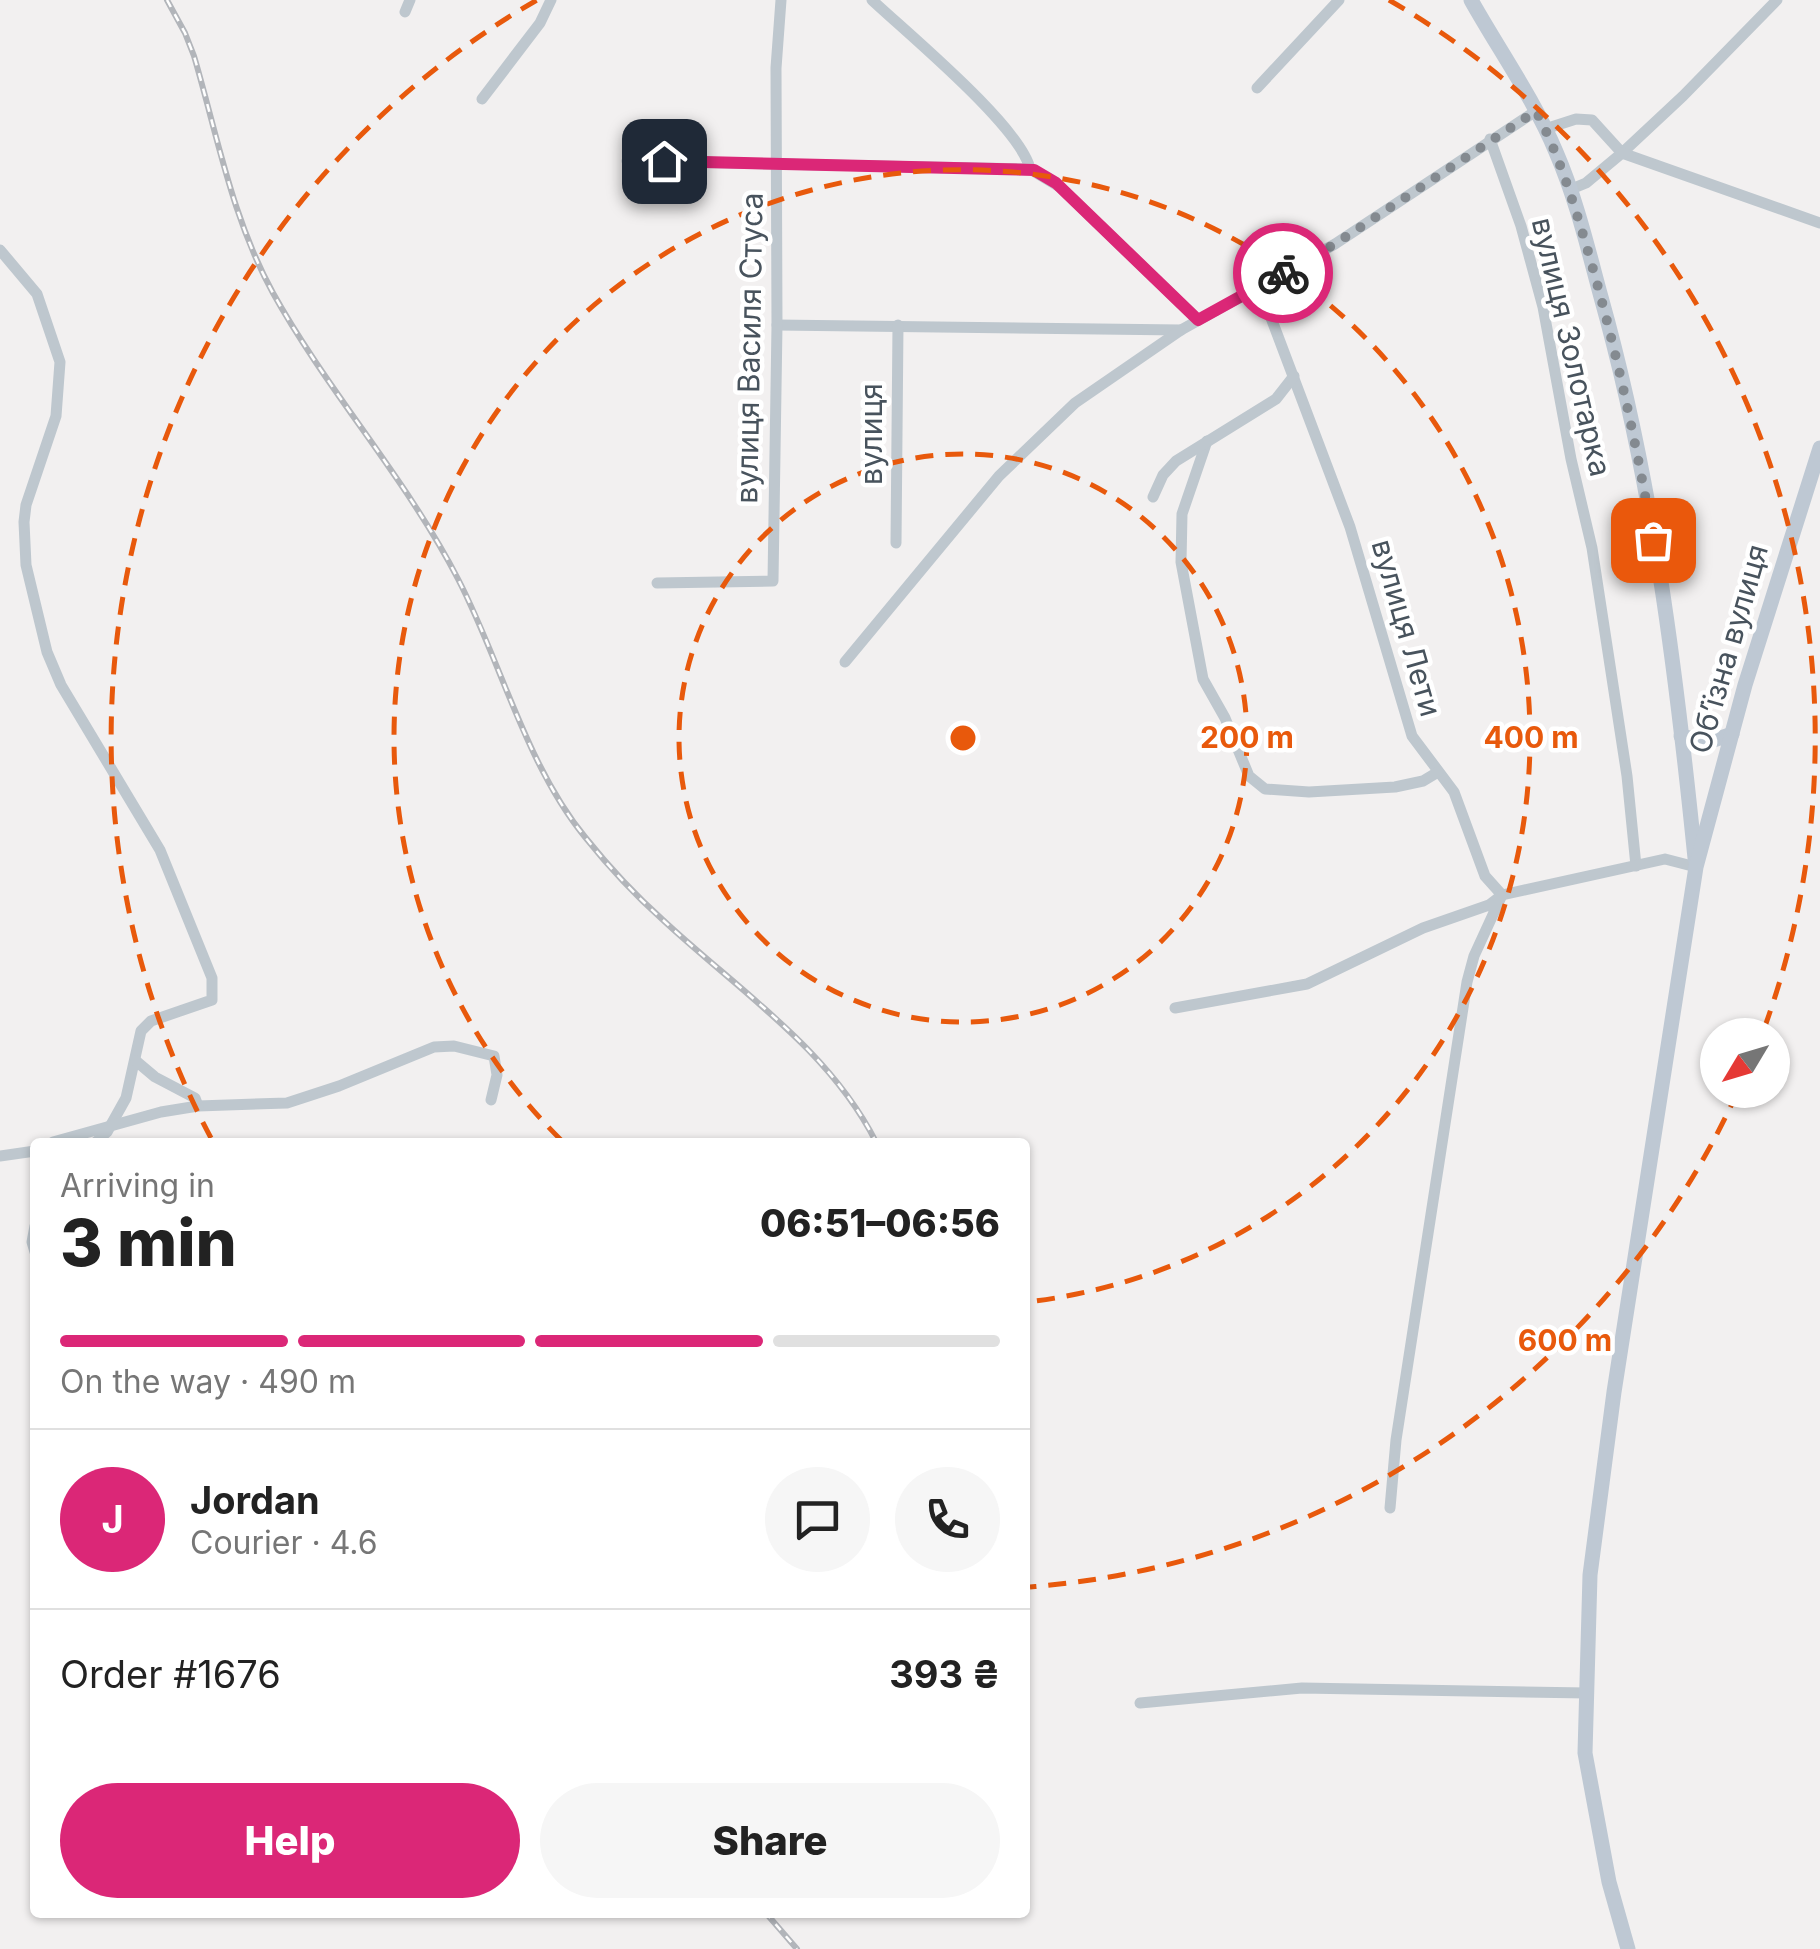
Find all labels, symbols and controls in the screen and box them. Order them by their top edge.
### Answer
pin [622,119,707,204]
icon: home [637,134,692,189]
street label: вулиця Василя Стуса [728,192,770,504]
street label: вулиця Золотарка [1525,214,1619,480]
courier [1233,223,1333,323]
icon: bike [1256,246,1311,301]
street label: вулиця [853,383,889,485]
pin [1611,498,1696,583]
icon: bag [1626,513,1681,568]
street label: вулиця Лети [1365,535,1449,720]
street label: Обʼїзна вулиця [1681,540,1775,757]
text: 200 m [1200,719,1294,755]
text: 400 m [1483,719,1579,755]
centre of rings [945,720,981,756]
north arrow [1700,1018,1790,1108]
map controls [1700,1018,1790,1108]
text: Arriving in [60,1166,215,1205]
text: 06:51–06:56 [760,1200,1000,1246]
text: 3 min [60,1203,237,1282]
text: 600 m [1518,1322,1612,1358]
text: On the way · 490 m [60,1362,356,1401]
button: chat [765,1467,870,1572]
button: phone [895,1467,1000,1572]
text: Jordan [190,1477,320,1523]
text: J [101,1496,124,1542]
text: Courier · 4.6 [190,1523,378,1562]
text: Order #1676 [60,1651,281,1697]
text: 393 ₴ [889,1651,1000,1697]
button: Help [60,1783,520,1898]
button: Share [540,1783,1000,1898]

